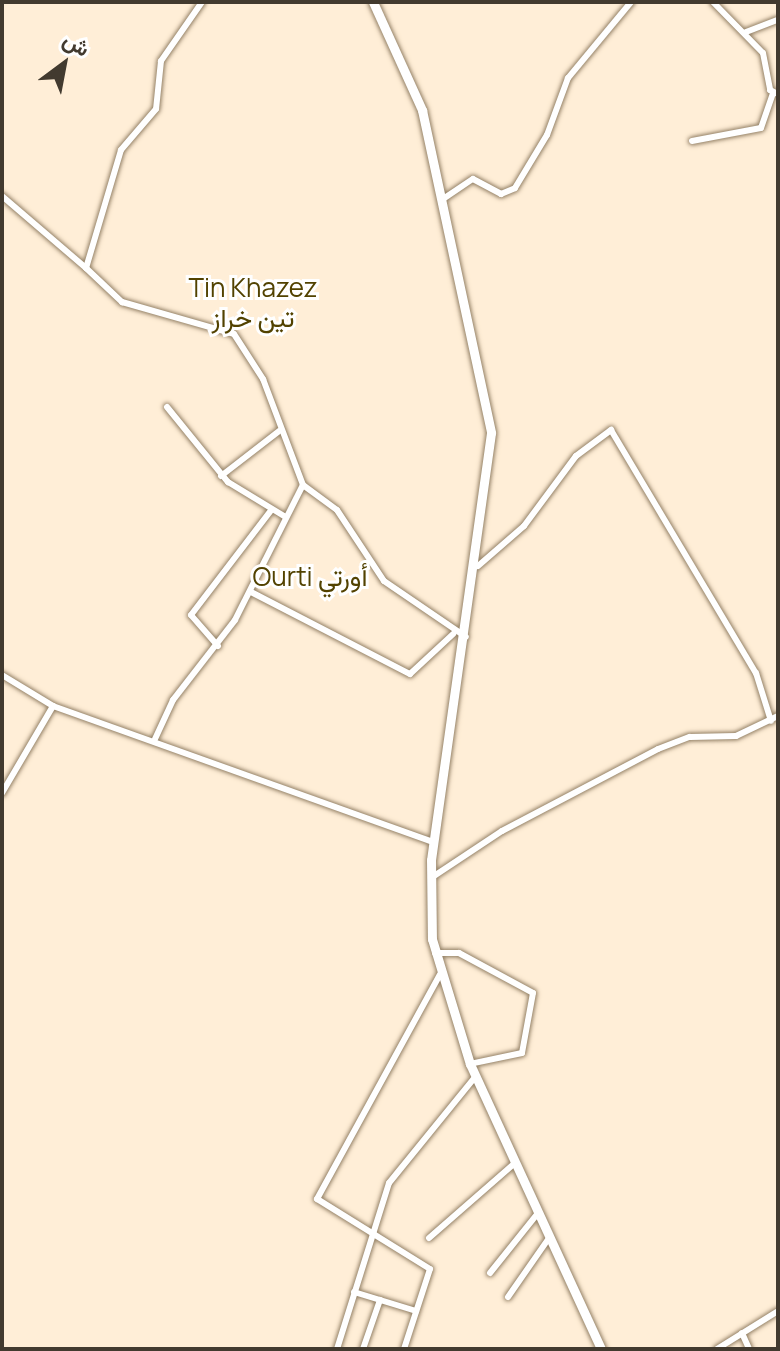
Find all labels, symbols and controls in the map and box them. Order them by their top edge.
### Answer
north arrow [24,24,104,104]
text: ش [58,24,96,63]
district label: Tin Khazez تين خراز [178,272,328,334]
district label: Ourti أورتي [253,561,367,593]

